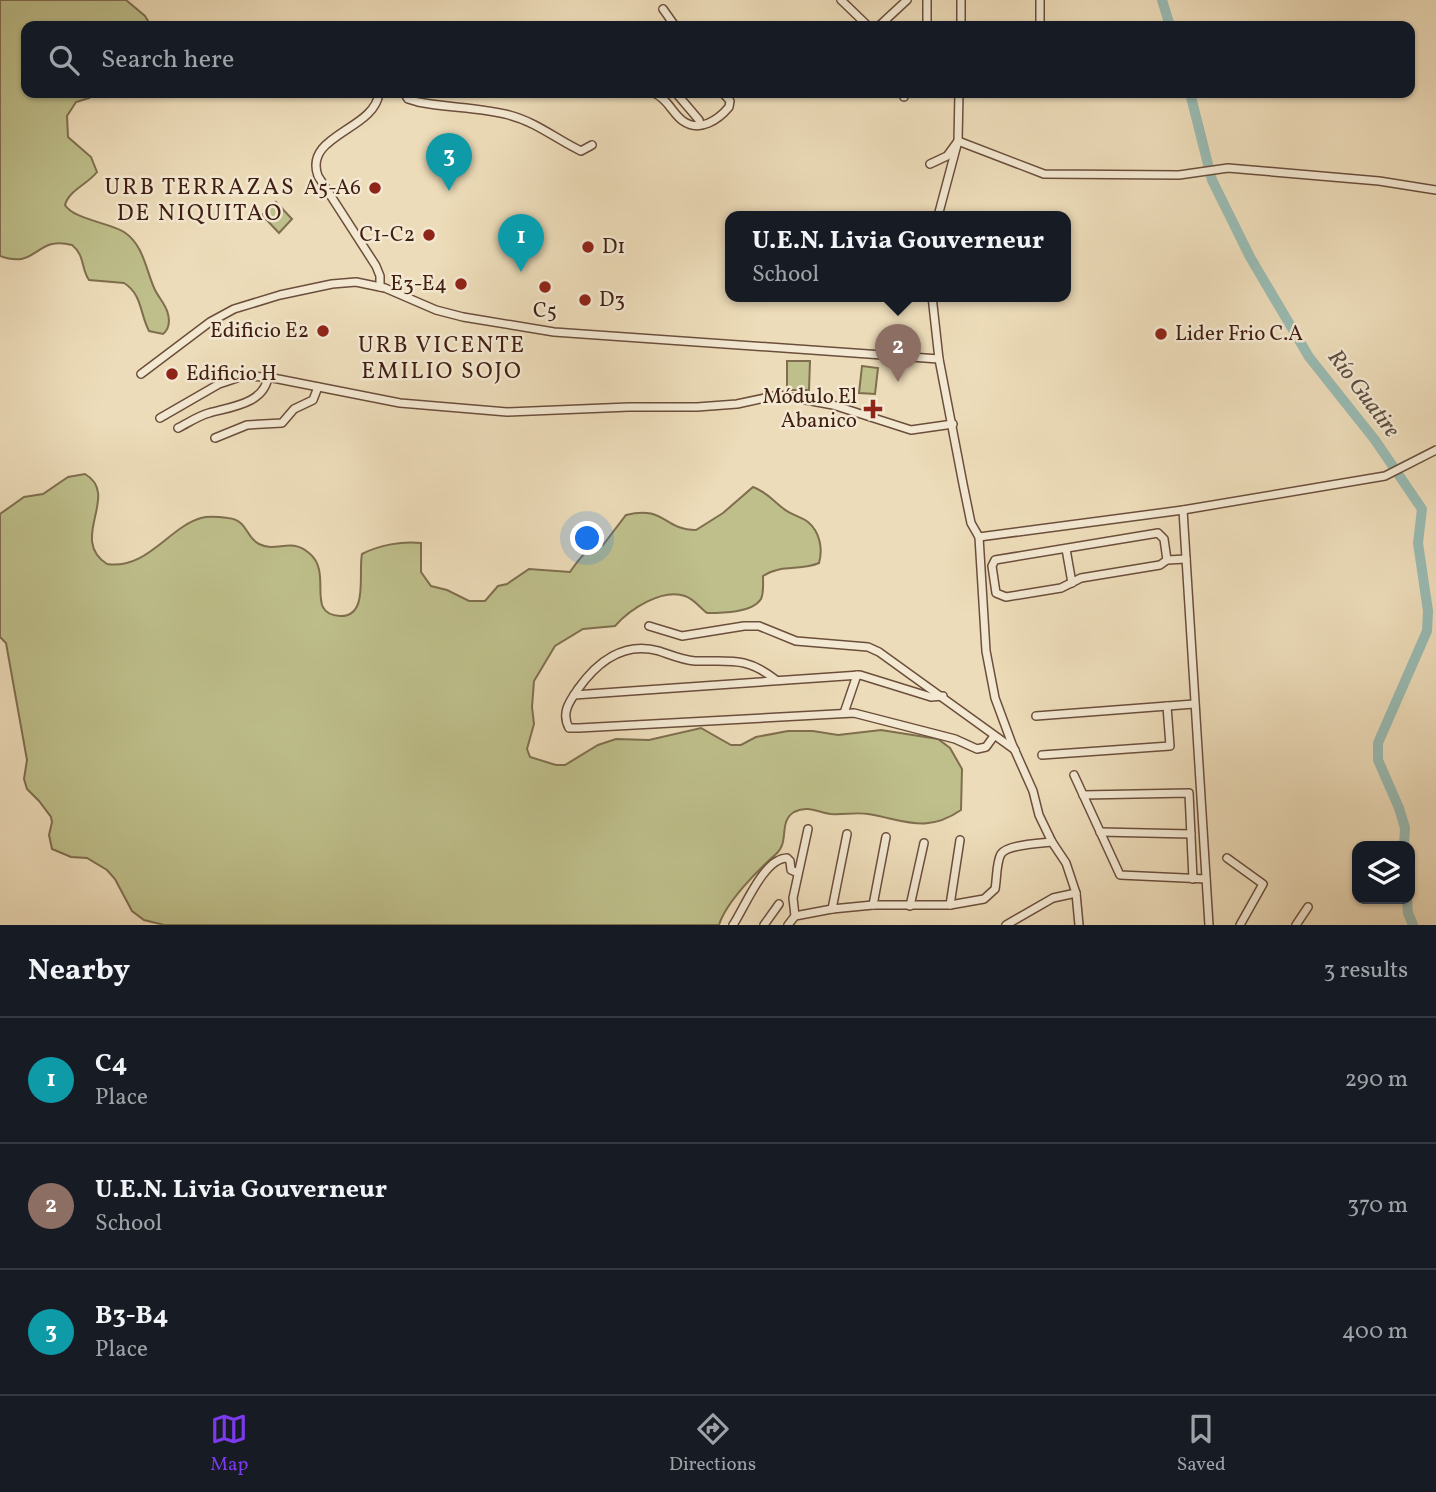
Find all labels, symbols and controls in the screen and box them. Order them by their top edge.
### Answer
search box [21,21,1415,98]
icon: search [45,41,83,79]
text: Search here [101,42,234,78]
pin: 3 [426,133,472,191]
district label: URB TERRAZAS DE NIQUITAO [104,172,296,230]
place label: A5-A6 [304,174,361,203]
marker: A5-A6 [367,180,383,196]
popup [725,211,1071,302]
pin: 1 [498,214,544,272]
place label: C1-C2 [360,221,415,250]
text: U.E.N. Livia Gouverneur [752,223,1044,259]
marker: C1-C2 [421,227,437,243]
place label: D1 [602,233,625,262]
marker: D1 [580,239,596,255]
text: School [752,259,819,291]
place label: E3-E4 [390,270,447,299]
marker: E3-E4 [453,276,469,292]
marker: C5 [537,279,553,295]
place label: D3 [599,286,625,315]
marker: D3 [577,292,593,308]
place label: C5 [533,297,557,326]
place label: Edificio E2 [210,317,309,346]
place label: Lider Frio C.A [1175,320,1303,349]
marker: Edificio E2 [315,323,331,339]
pin: 2 [875,324,921,382]
marker: Lider Frio C.A [1153,326,1169,342]
district label: URB VICENTE EMILIO SOJO [358,330,526,388]
water label: Río Guatire [1319,343,1407,445]
place label: Edificio H [186,360,277,389]
marker: Edificio H [164,366,180,382]
place label: Módulo El Abanico [762,383,857,436]
marker: Módulo El Abanico [863,399,883,419]
your location [570,521,604,555]
map controls [1352,841,1415,904]
button: layers [1352,841,1415,904]
text: Nearby [28,950,130,992]
text: 3 results [1323,955,1408,987]
text: C4 [95,1046,127,1082]
text: 1 [46,1064,56,1096]
text: 290 m [1345,1064,1408,1096]
text: Place [95,1082,148,1114]
text: U.E.N. Livia Gouverneur [95,1172,387,1208]
text: 2 [45,1190,57,1222]
text: 370 m [1347,1190,1408,1222]
text: School [95,1208,162,1240]
text: B3-B4 [95,1298,169,1334]
text: 3 [45,1316,57,1348]
text: 400 m [1342,1316,1408,1348]
text: Place [95,1334,148,1366]
tab: Map [210,1410,248,1478]
tab: Directions [669,1410,756,1478]
tab: Saved [1177,1410,1226,1478]

